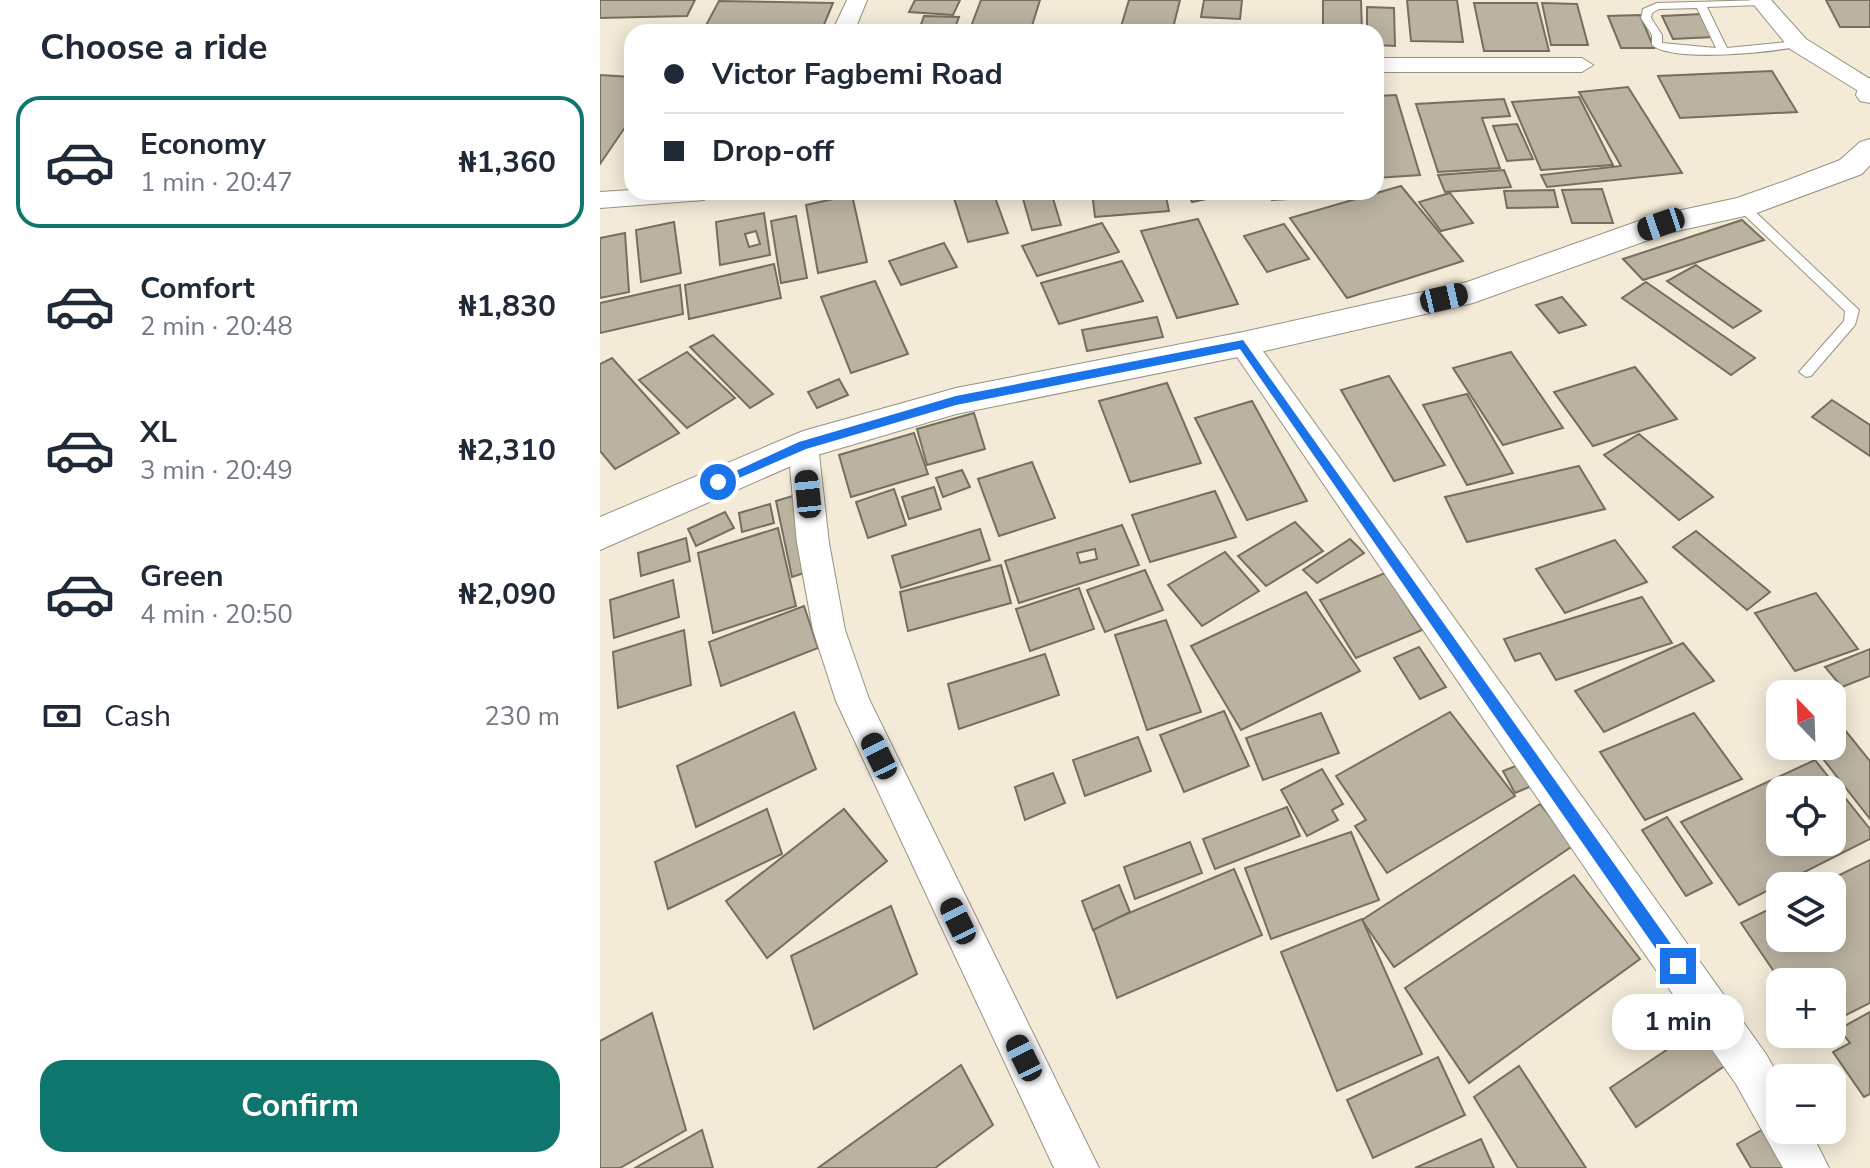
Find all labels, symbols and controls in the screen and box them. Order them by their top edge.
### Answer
text: Choose a ride [40,23,268,72]
text: Victor Fagbemi Road [712,54,1003,95]
text: Economy [140,124,266,165]
icon: car [44,126,116,198]
text: Drop-off [712,131,834,172]
text: ₦1,360 [459,142,556,183]
text: 1 min · 20:47 [140,165,293,200]
car [1634,205,1688,243]
text: Comfort [140,268,255,309]
icon: car [44,270,116,342]
car [1418,281,1470,315]
text: ₦1,830 [459,286,556,327]
text: 2 min · 20:48 [140,309,293,344]
text: XL [140,412,177,453]
icon: car [44,414,116,486]
text: ₦2,310 [459,430,556,471]
text: 3 min · 20:49 [140,453,293,488]
route start [700,464,736,500]
car [794,469,822,519]
text: Green [140,556,224,597]
icon: car [44,558,116,630]
text: ₦2,090 [459,574,556,615]
text: 4 min · 20:50 [140,597,293,632]
north arrow [1766,680,1846,760]
map controls [1766,680,1846,1144]
icon: cash [40,694,84,738]
text: Cash [104,696,171,737]
text: 230 m [484,699,560,734]
car [858,729,900,783]
button: locate [1766,776,1846,856]
button: layers [1766,872,1846,952]
car [937,894,979,948]
route end [1660,948,1696,984]
button: + [1766,968,1846,1048]
callout: 1 min [1612,994,1744,1050]
text: 1 min [1644,1004,1712,1039]
car [1003,1031,1045,1085]
button: Confirm [40,1060,560,1152]
button: − [1766,1064,1846,1144]

